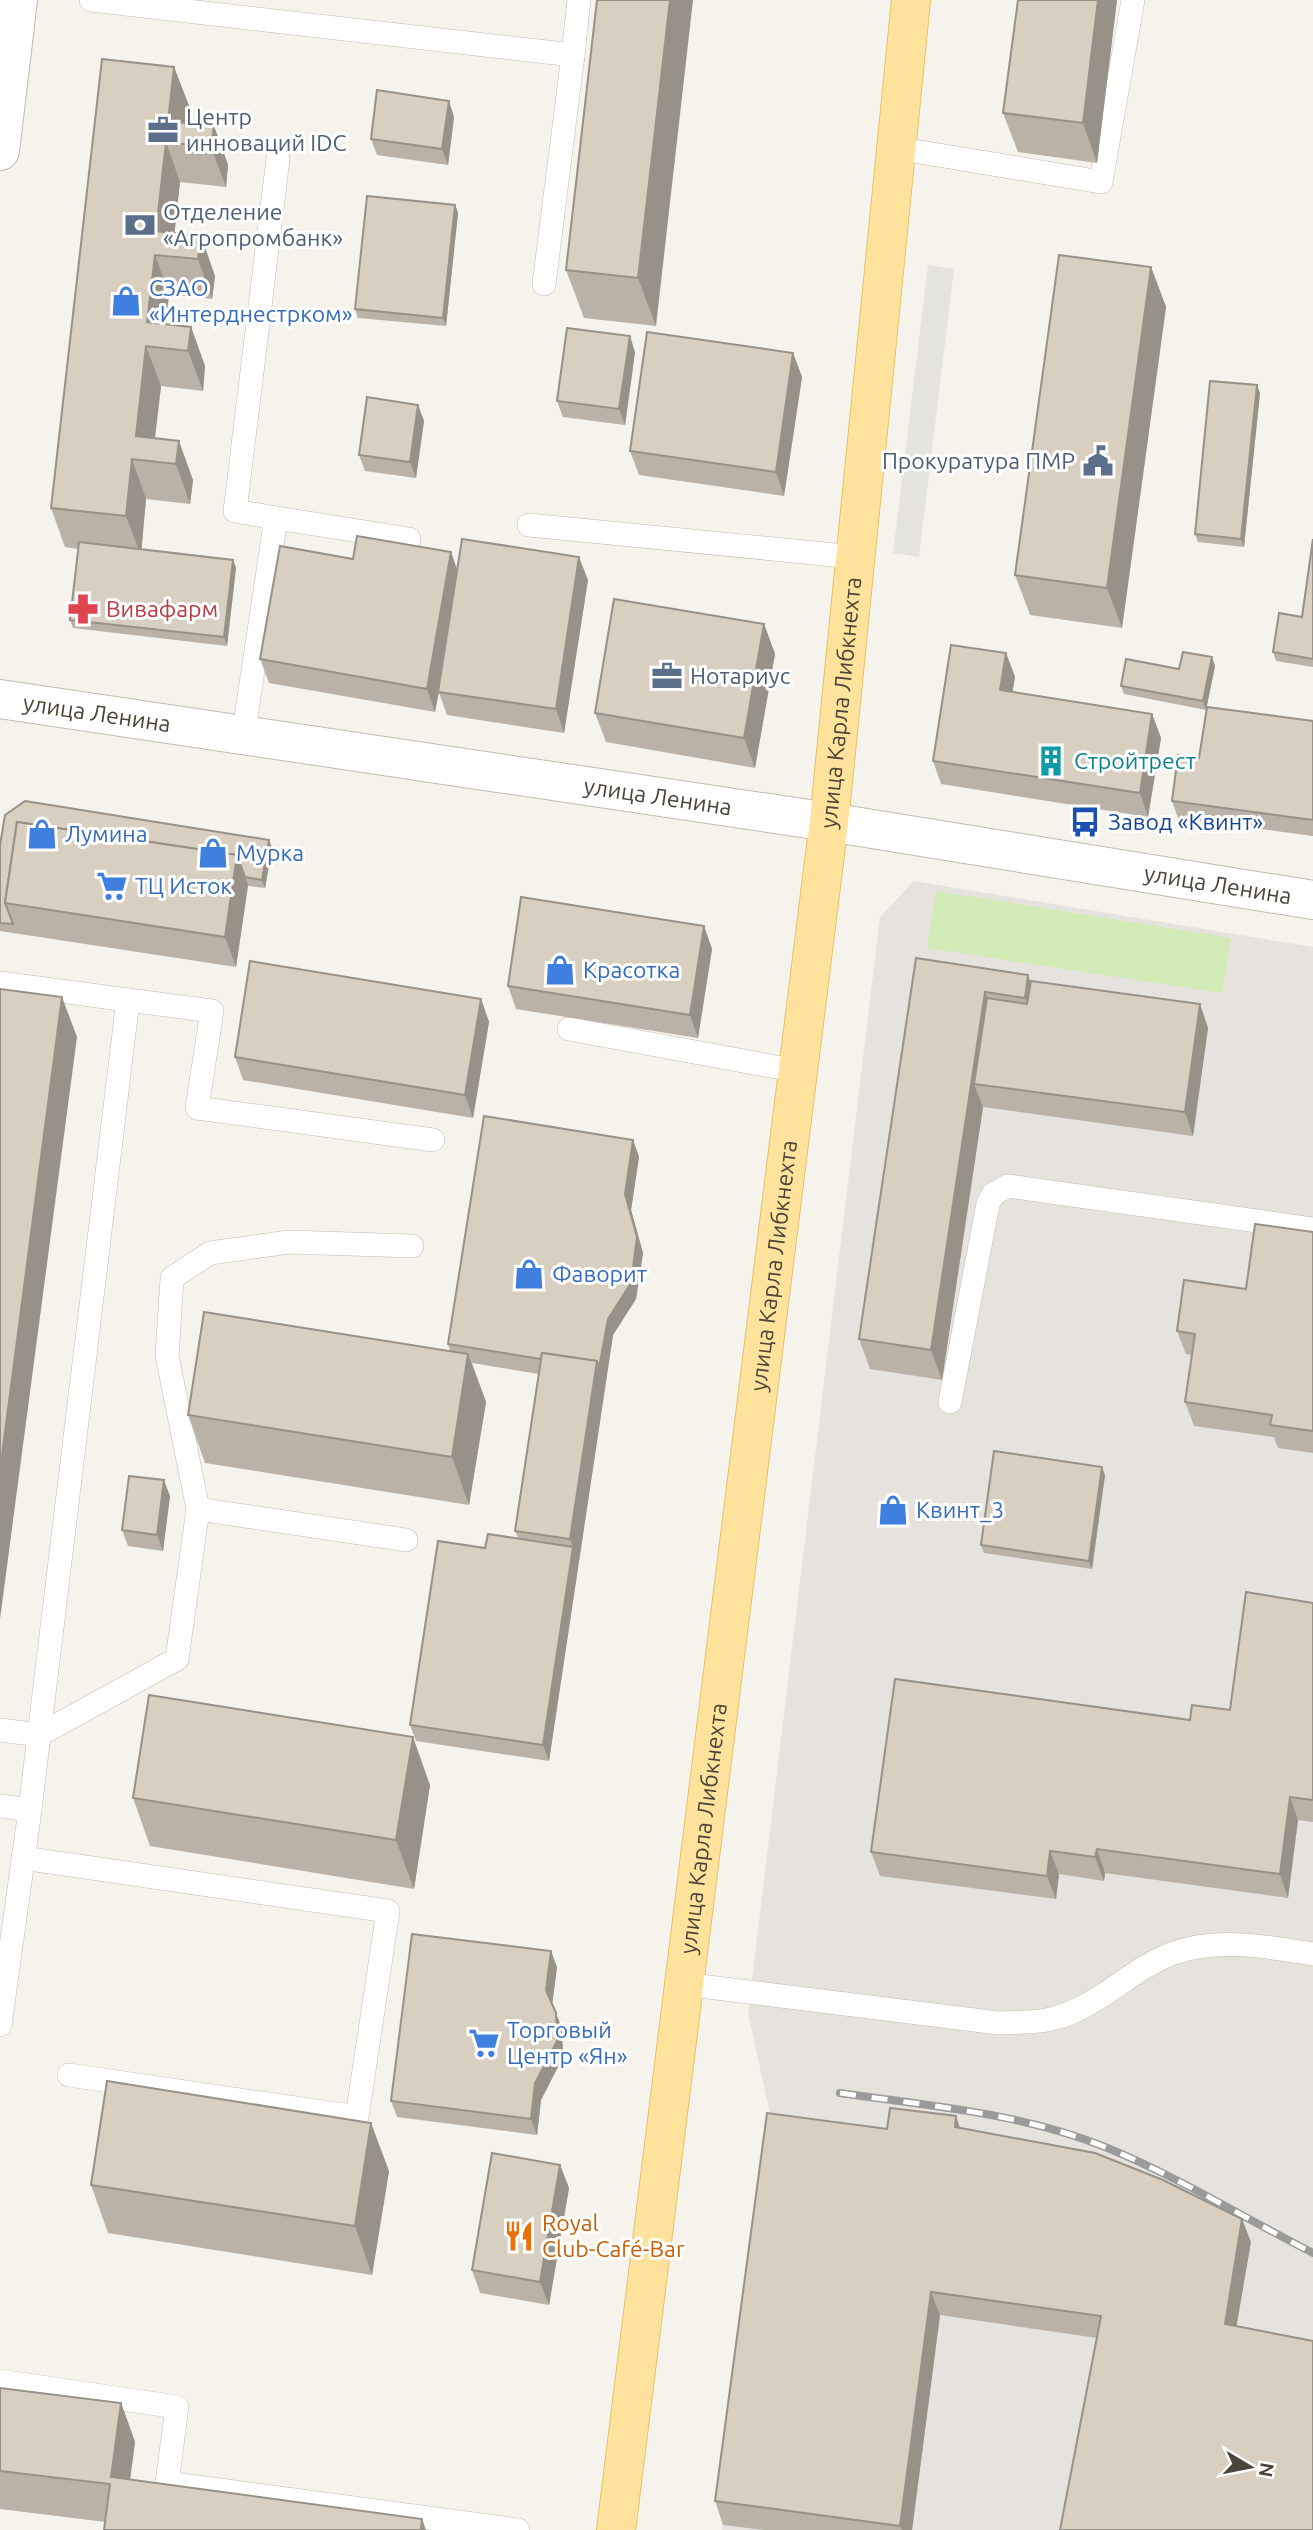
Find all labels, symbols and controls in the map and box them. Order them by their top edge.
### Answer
place label: Центр инноваций IDC [186,104,347,155]
office icon: Центр инноваций IDC [146,113,180,147]
place label: Отделение «Агропромбанк» [163,199,343,250]
bank icon: Отделение «Агропромбанк» [123,208,157,242]
place label: СЗАО «Интерднестрком» [149,275,353,326]
shop icon: СЗАО «Интерднестрком» [109,284,143,318]
public building icon: Прокуратура ПМР [1081,444,1115,478]
place label: Прокуратура ПМР [882,448,1075,473]
street label: улица Карла Либкнехта [815,576,865,830]
pharmacy icon: Вивафарм [66,592,100,626]
place label: Вивафарм [106,596,218,621]
office icon: Нотариус [650,659,684,693]
place label: Нотариус [690,663,791,688]
street label: улица Ленина [21,690,173,736]
building icon: Стройтрест [1034,744,1068,778]
place label: Стройтрест [1074,748,1196,773]
street label: улица Ленина [582,773,734,819]
bus stop icon: Завод «Квинт» [1068,805,1102,839]
place label: Завод «Квинт» [1108,809,1263,834]
shop icon: Лумина [25,817,59,851]
place label: Лумина [65,821,148,846]
shop icon: Мурка [196,836,230,870]
place label: Мурка [236,840,304,865]
street label: улица Ленина [1142,860,1294,908]
supermarket icon: ТЦ Исток [95,869,129,903]
place label: ТЦ Исток [135,873,232,898]
shop icon: Красотка [543,953,577,987]
place label: Красотка [583,957,680,982]
street label: улица Карла Либкнехта [745,1139,801,1393]
shop icon: Фаворит [512,1257,546,1291]
place label: Фаворит [552,1261,647,1286]
shop icon: Квинт_3 [876,1493,910,1527]
place label: Квинт_3 [916,1497,1004,1523]
street label: улица Карла Либкнехта [675,1701,731,1955]
place label: Торговый Центр «Ян» [507,2017,628,2068]
supermarket icon: Торговый Центр «Ян» [467,2026,501,2060]
place label: Royal Club-Café-Bar [542,2210,685,2261]
restaurant icon: Royal Club-Café-Bar [502,2219,536,2253]
north arrow [1215,2432,1285,2502]
text: N [1255,2461,1279,2479]

